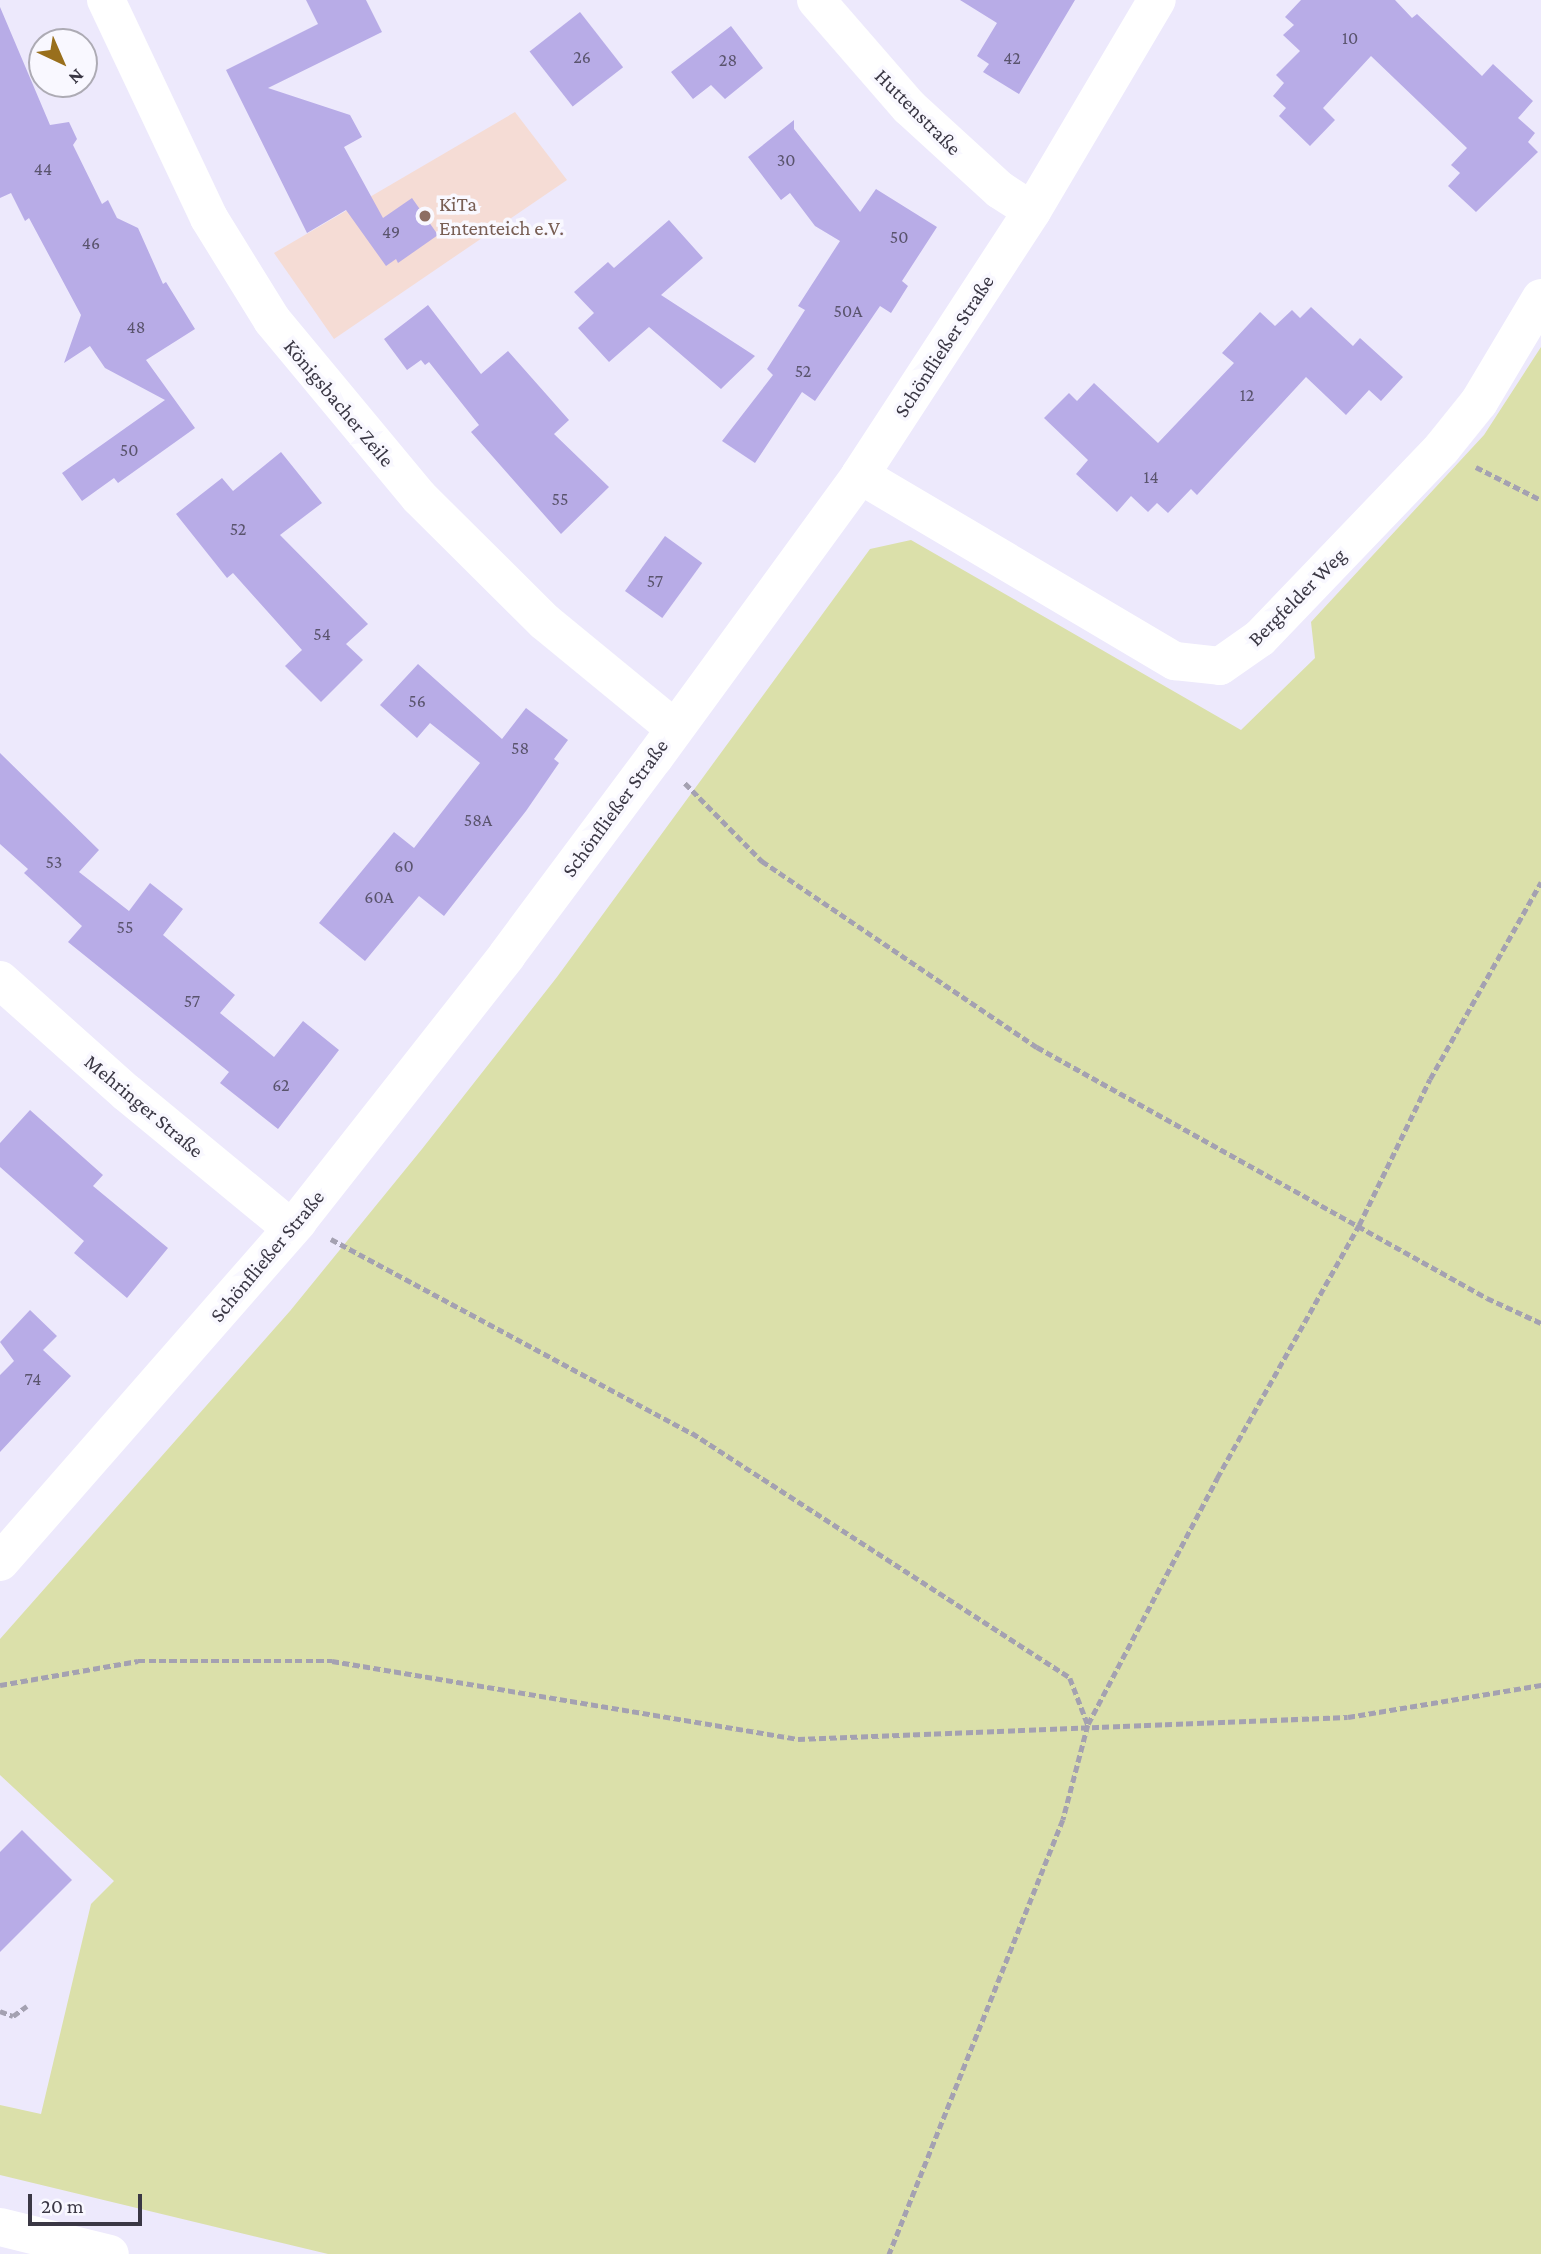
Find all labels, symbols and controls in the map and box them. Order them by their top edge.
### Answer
house number: 10 [1342,27,1358,49]
north arrow [28,28,98,98]
house number: 26 [573,46,591,68]
house number: 42 [1003,47,1021,69]
house number: 28 [719,49,737,71]
street label: Huttenstraße [869,63,967,161]
text: N [65,65,89,89]
house number: 30 [777,149,795,171]
house number: 44 [34,158,52,180]
place label: KiTa Ententeich e.V. [439,191,564,241]
marker: KiTa Ententeich e.V. [417,208,433,224]
house number: 49 [382,221,400,243]
house number: 50 [890,226,908,248]
house number: 46 [82,232,100,254]
street label: Schönfließer Straße [889,270,999,422]
house number: 50A [834,300,862,322]
house number: 48 [127,316,145,338]
street label: Königsbacher Zeile [278,334,400,472]
house number: 52 [795,360,811,382]
house number: 12 [1240,384,1254,406]
house number: 50 [120,439,138,461]
house number: 14 [1143,466,1159,488]
house number: 55 [552,488,568,510]
house number: 52 [230,518,246,540]
street label: Bergfelder Weg [1243,543,1351,651]
house number: 57 [647,570,663,592]
house number: 54 [313,623,331,645]
house number: 56 [408,690,426,712]
street label: Schönfließer Straße [557,734,673,882]
house number: 58 [511,737,529,759]
house number: 58A [464,809,492,831]
house number: 53 [46,851,62,873]
house number: 60 [394,855,414,877]
house number: 60A [364,886,394,908]
house number: 55 [117,916,133,938]
house number: 57 [184,990,200,1012]
street label: Mehringer Straße [79,1049,209,1163]
house number: 62 [272,1074,290,1096]
street label: Schönfließer Straße [205,1185,329,1327]
house number: 74 [25,1368,41,1390]
scale bar [32,2180,145,2224]
text: 20 m [41,2194,84,2218]

